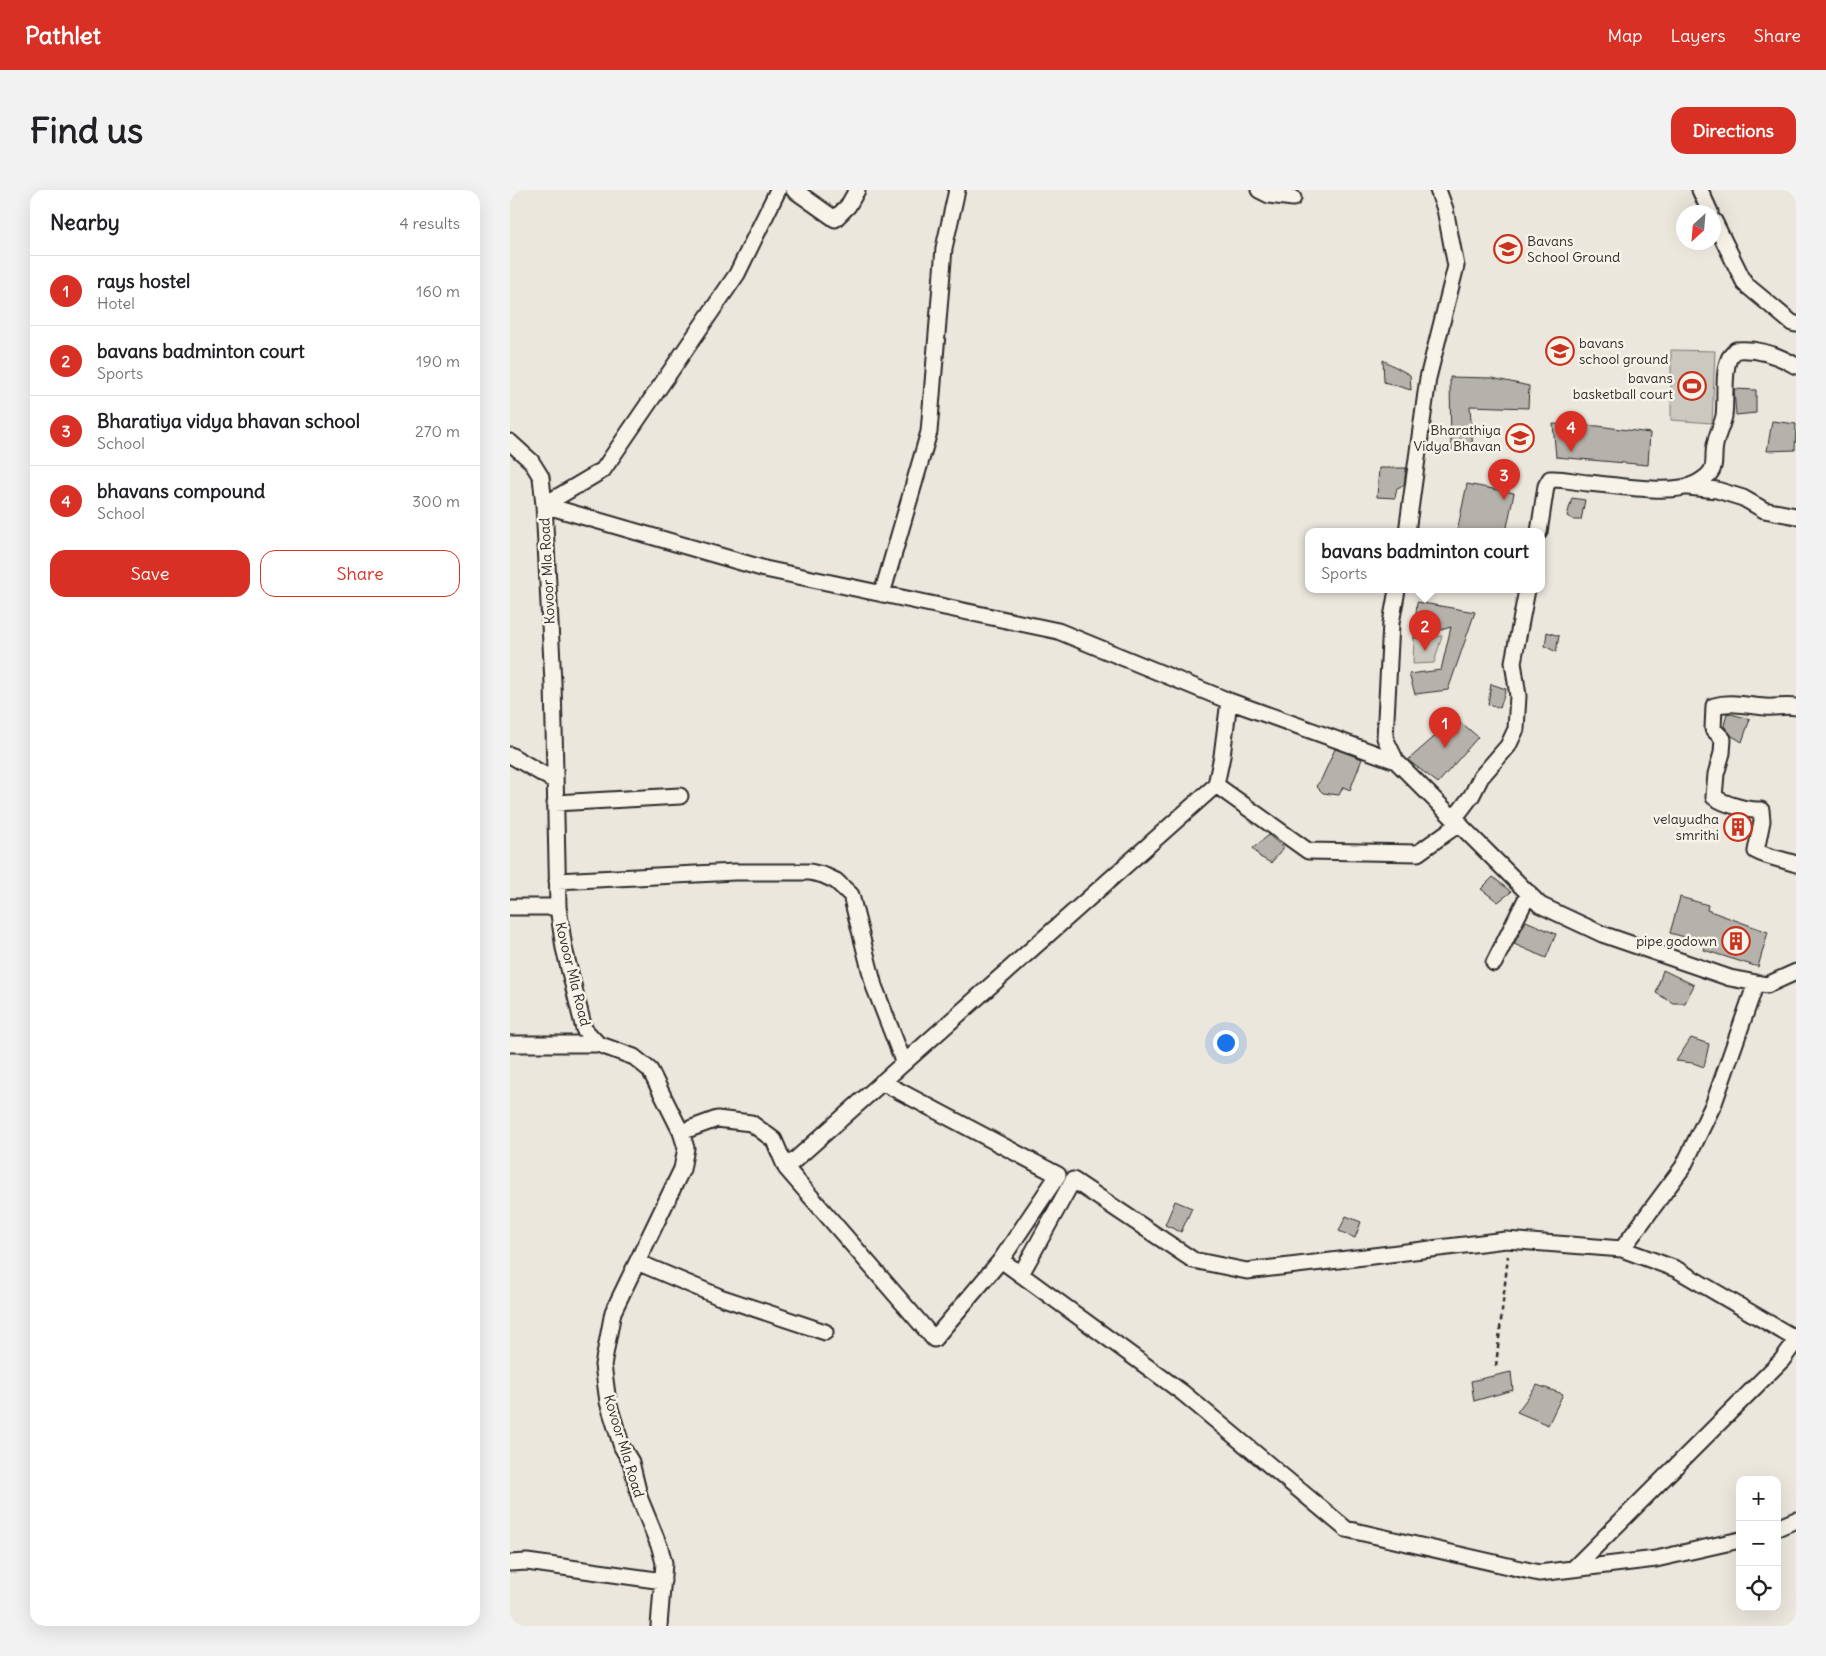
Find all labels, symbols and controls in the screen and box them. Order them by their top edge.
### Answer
text: Pathlet [25,20,101,50]
text: Map [1607,24,1642,47]
text: Layers [1670,24,1726,47]
text: Share [1754,24,1801,47]
button: Directions [1671,107,1796,154]
text: Find us [30,108,143,152]
north arrow [1676,205,1721,250]
text: Nearby [50,209,120,236]
text: 4 results [399,213,460,233]
place label: Bavans School Ground [1527,232,1620,266]
school or university icon: Bavans School Ground [1493,234,1523,264]
text: rays hostel [97,269,190,293]
text: 1 [63,281,69,301]
text: 160 m [416,281,460,301]
text: Hotel [97,293,135,313]
place label: bavans school ground [1579,334,1669,368]
school or university icon: bavans school ground [1545,336,1575,366]
text: bavans badminton court [97,339,305,363]
text: 2 [62,351,70,371]
text: 190 m [416,351,460,371]
text: Sports [97,363,143,383]
place label: bavans basketball court [1573,369,1673,403]
sports icon: bavans basketball court [1677,371,1707,401]
text: Bharatiya vidya bhavan school [97,409,360,433]
pin: 4 [1555,411,1587,452]
text: 3 [61,421,71,441]
text: 270 m [415,421,460,441]
place label: Bharathiya Vidya Bhavan [1414,421,1501,455]
school or university icon: Bharathiya Vidya Bhavan [1505,423,1535,453]
text: School [97,433,145,453]
pin: 3 [1488,459,1520,500]
text: bhavans compound [97,479,265,503]
text: 4 [61,491,71,511]
text: 300 m [412,491,460,511]
text: School [97,503,145,523]
street label: Kovoor Mla Road [535,517,559,625]
popup [1305,528,1545,593]
text: bavans badminton court [1321,539,1529,563]
button: Save [50,550,250,597]
button: Share [260,550,460,597]
text: Sports [1321,563,1367,583]
pin: 2 [1409,610,1441,651]
pin: 1 [1429,707,1461,748]
place label: velayudha smrithi [1653,810,1719,844]
building icon: velayudha smrithi [1723,812,1753,842]
street label: Kovoor Mla Road [551,920,595,1028]
building icon: pipe godown [1721,926,1751,956]
place label: pipe godown [1636,932,1717,950]
your location [1213,1030,1239,1056]
street label: Kovoor Mla Road [600,1392,648,1500]
map controls [1736,1476,1781,1611]
button: + [1736,1476,1781,1521]
button: − [1736,1521,1781,1566]
button: locate [1736,1566,1781,1611]

